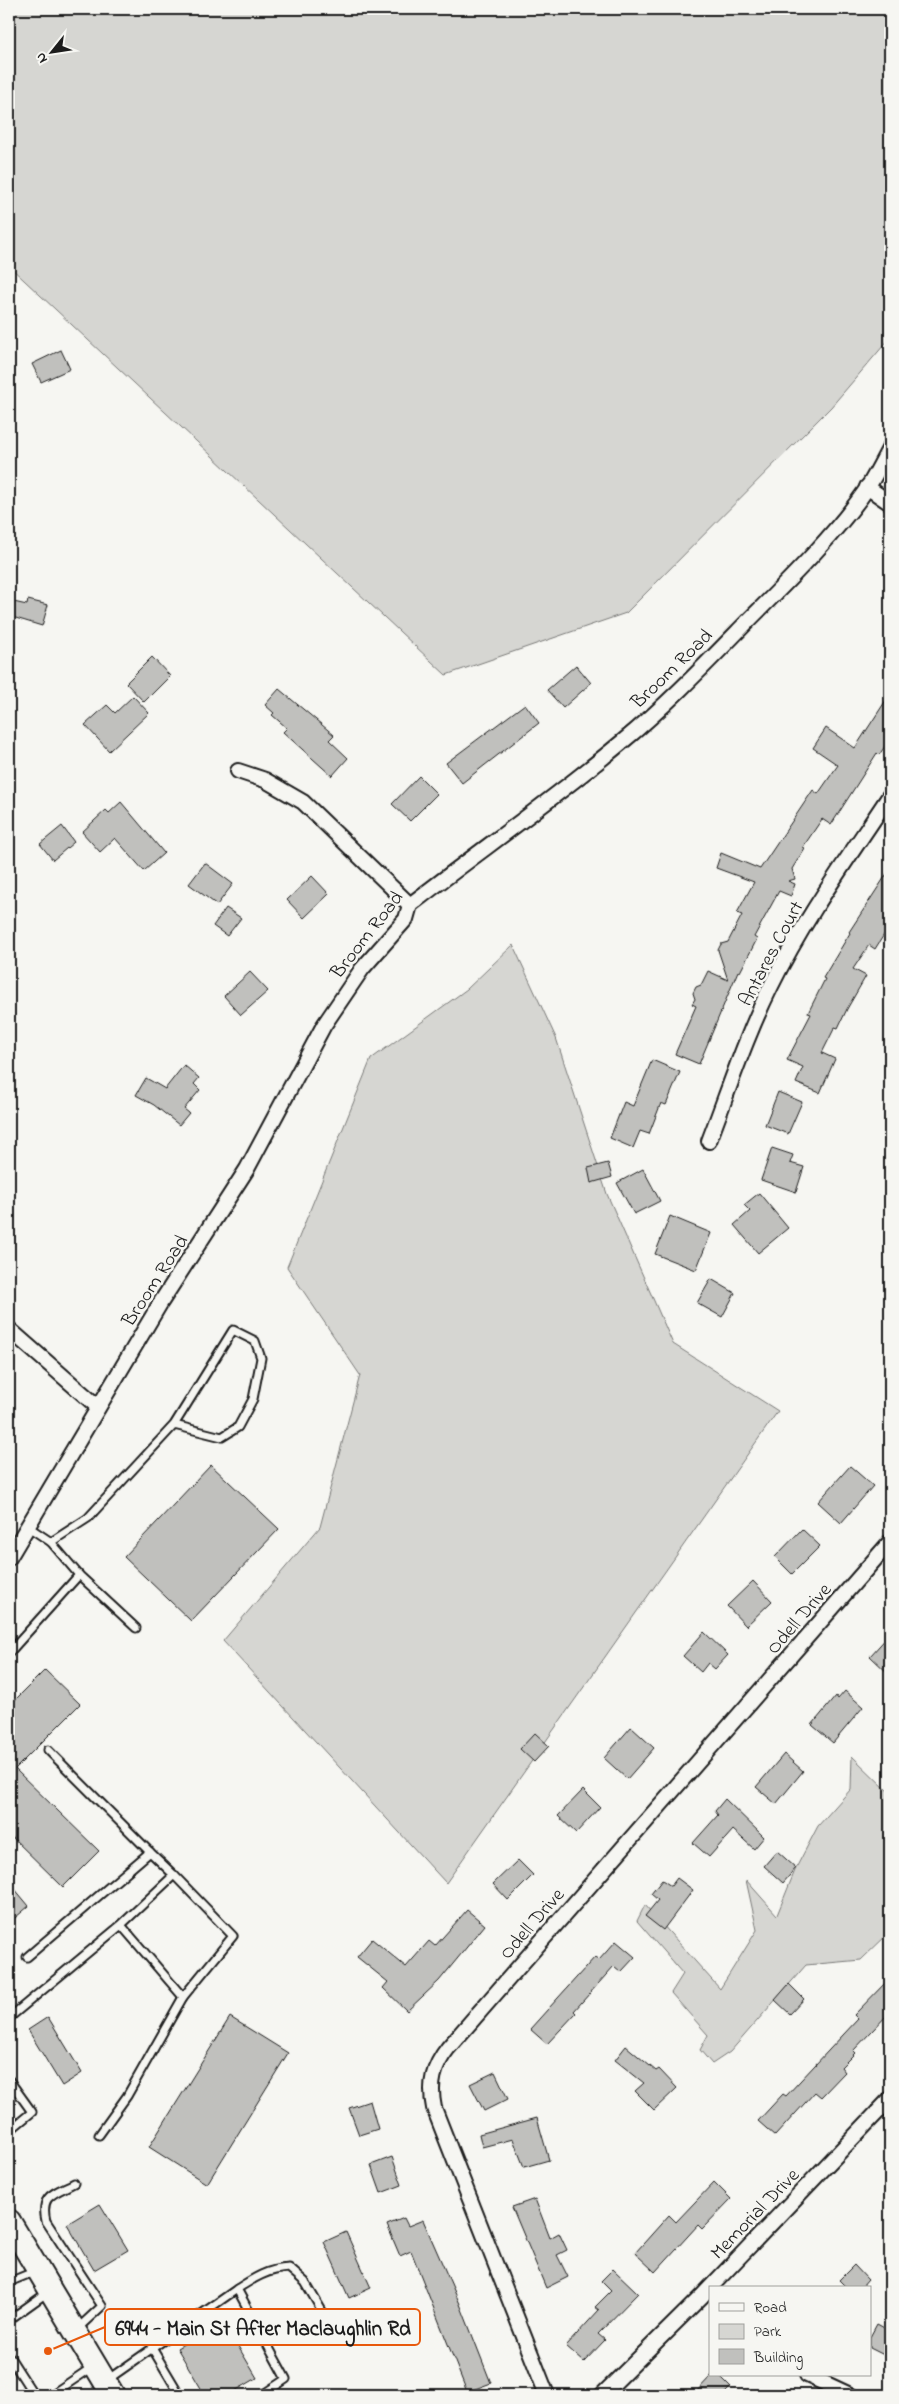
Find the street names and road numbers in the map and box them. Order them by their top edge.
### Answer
street label: Broom Road [624,623,720,717]
street label: Broom Road [324,885,412,986]
street label: Antares Court [732,896,812,1012]
street label: Broom Road [115,1230,197,1334]
street label: Odell Drive [760,1577,839,1662]
street label: Odell Drive [493,1882,572,1967]
street label: Memorial Drive [704,2162,807,2267]

